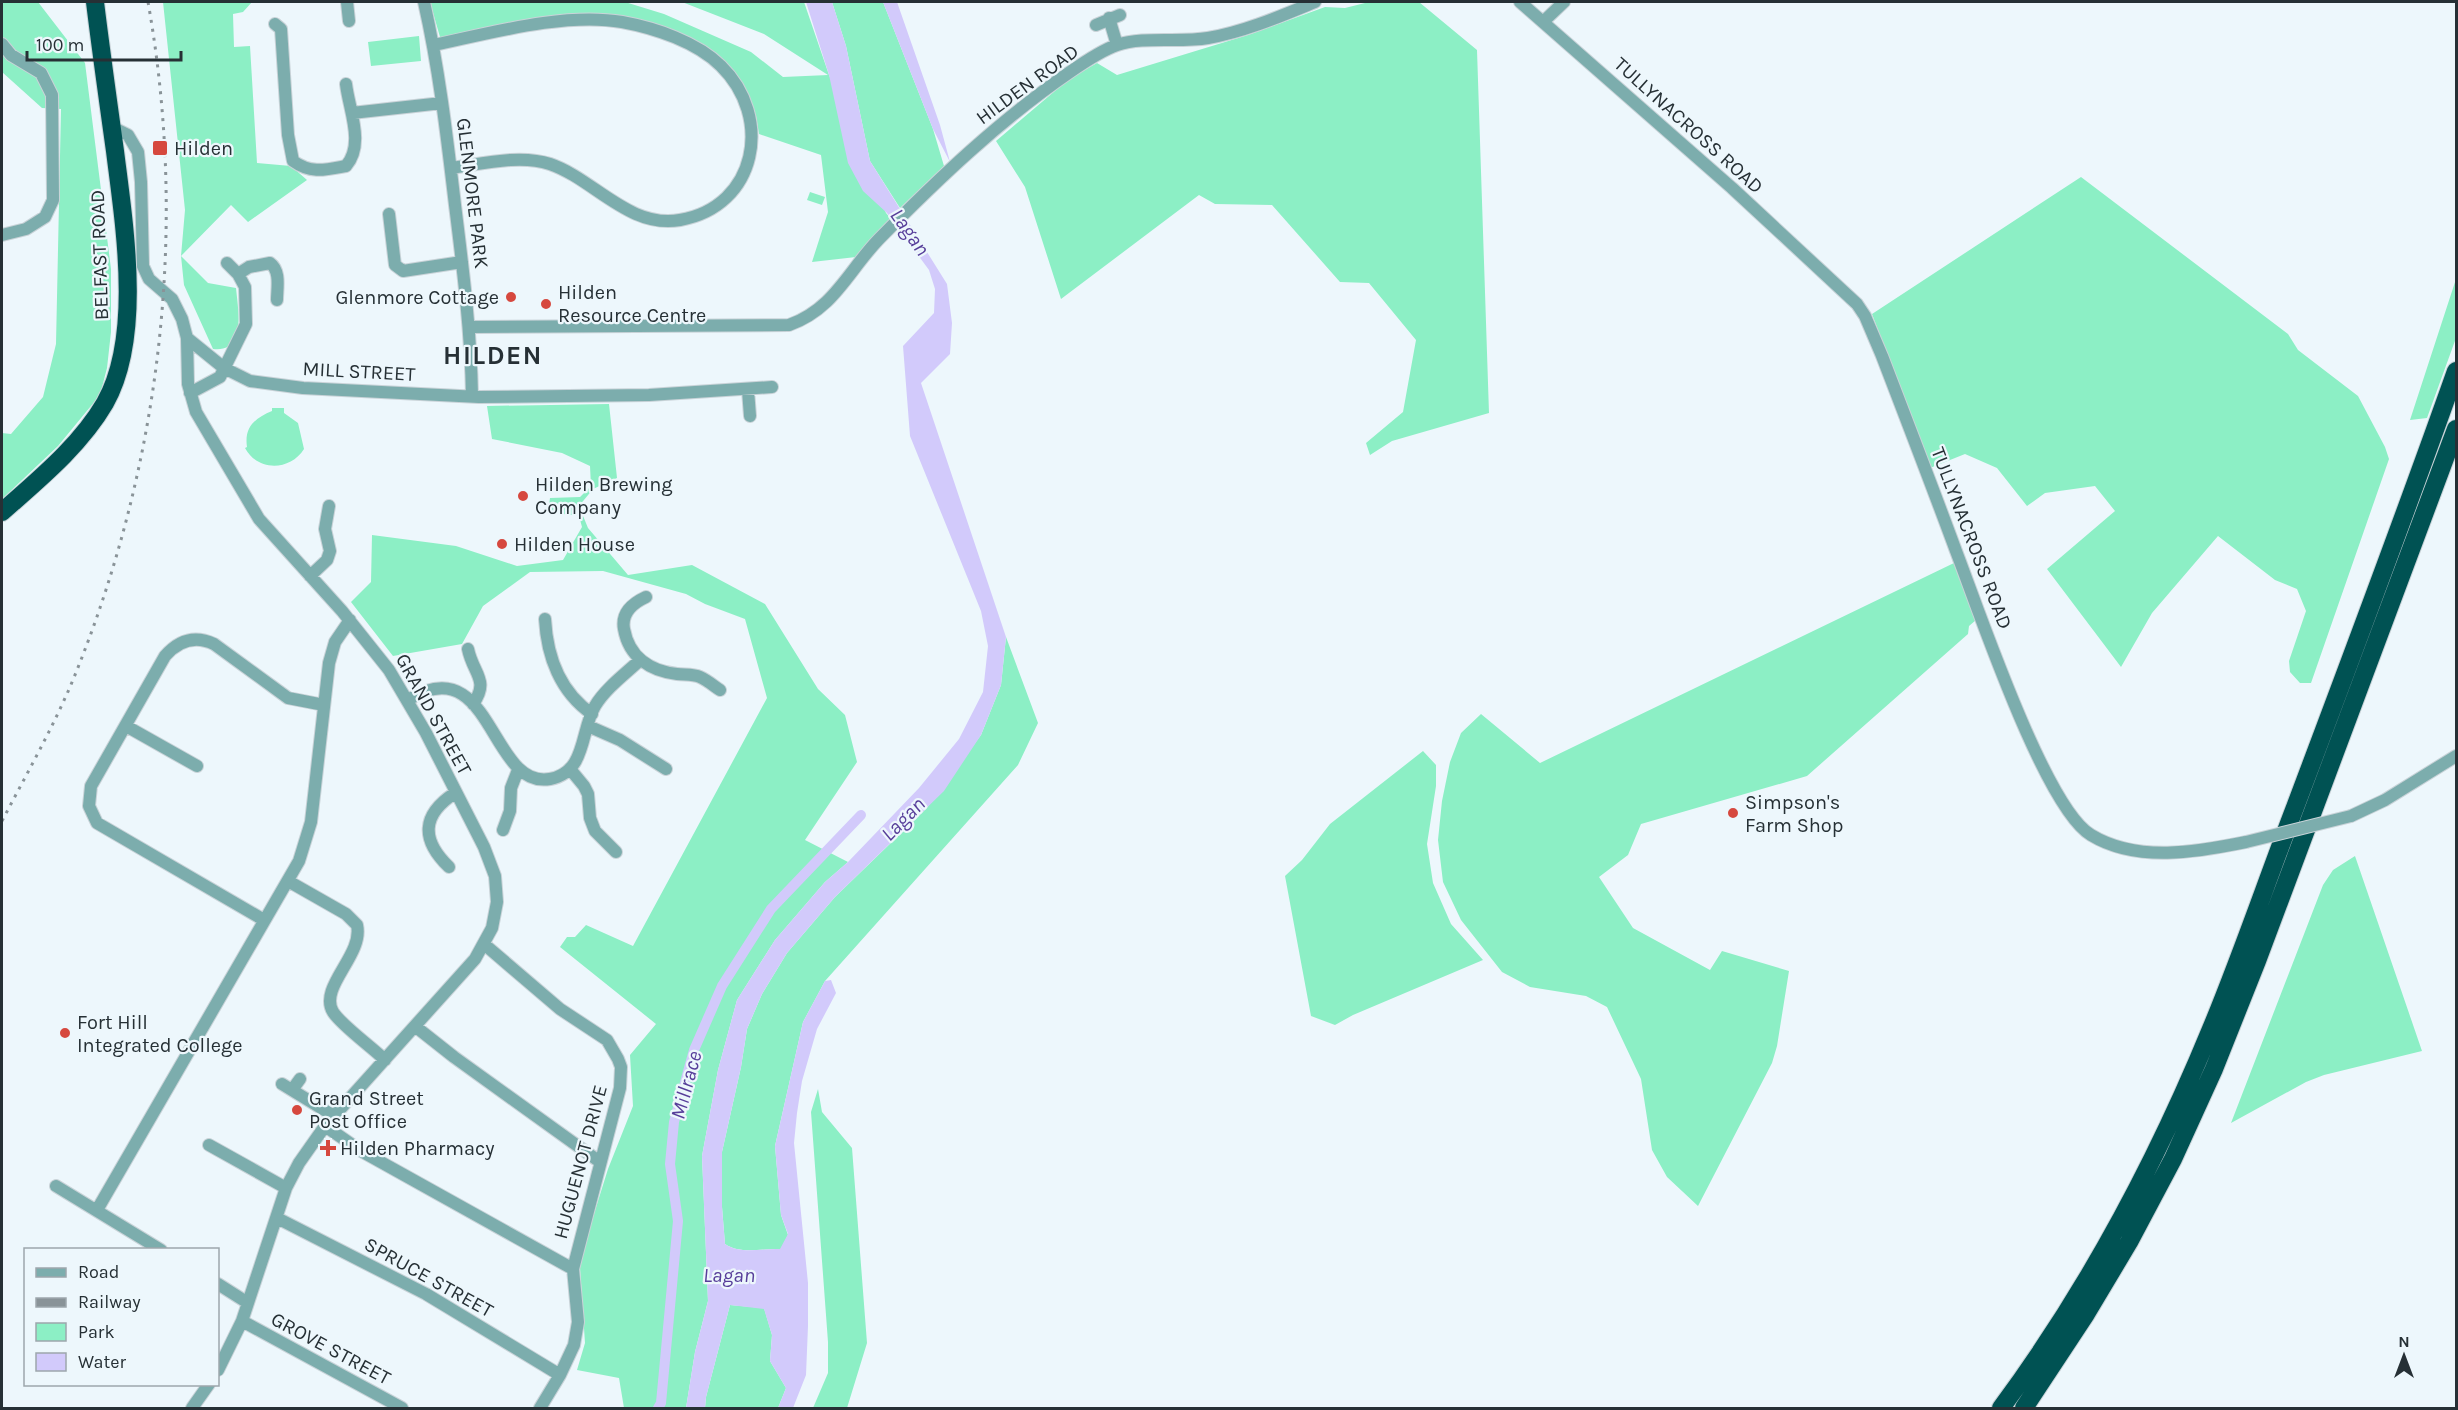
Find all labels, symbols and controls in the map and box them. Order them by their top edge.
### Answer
scale bar [27,24,182,62]
text: 100 m [36,34,84,56]
street label: HILDEN ROAD [972,40,1083,129]
street label: TULLYNACROSS ROAD [1609,52,1768,198]
street label: GLENMORE PARK [452,117,493,270]
place label: Hilden [174,137,233,160]
marker: Hilden [151,139,169,157]
street label: BELFAST ROAD [86,189,113,321]
water label: Lagan [885,204,935,260]
place label: Hilden Resource Centre [558,281,706,327]
place label: Glenmore Cottage [335,286,499,309]
marker: Glenmore Cottage [504,290,518,304]
marker: Hilden Resource Centre [539,297,553,311]
district label: HILDEN [443,340,543,371]
street label: MILL STREET [302,357,416,386]
street label: TULLYNACROSS ROAD [1926,444,2017,632]
place label: Hilden Brewing Company [535,473,673,519]
marker: Hilden Brewing Company [516,489,530,503]
place label: Hilden House [514,533,635,556]
marker: Hilden House [495,537,509,551]
street label: GRAND STREET [391,650,476,779]
place label: Simpson's Farm Shop [1745,791,1843,837]
water label: Lagan [876,792,930,846]
marker: Simpson's Farm Shop [1726,806,1740,820]
place label: Fort Hill Integrated College [77,1011,243,1057]
marker: Fort Hill Integrated College [58,1026,72,1040]
water label: Millrace [665,1048,707,1122]
street label: HUGUENOT DRIVE [549,1083,612,1242]
place label: Grand Street Post Office [309,1087,424,1133]
marker: Grand Street Post Office [290,1103,304,1117]
place label: Hilden Pharmacy [340,1137,495,1160]
marker: Hilden Pharmacy [321,1141,335,1155]
street label: SPRUCE STREET [360,1233,497,1322]
legend [24,1248,219,1386]
text: Road [78,1261,119,1283]
water label: Lagan [703,1263,755,1287]
text: Railway [78,1291,141,1313]
street label: GROVE STREET [267,1307,394,1390]
text: Park [78,1321,115,1343]
north arrow [2374,1326,2434,1386]
text: N [2398,1332,2410,1351]
text: Water [78,1351,126,1373]

